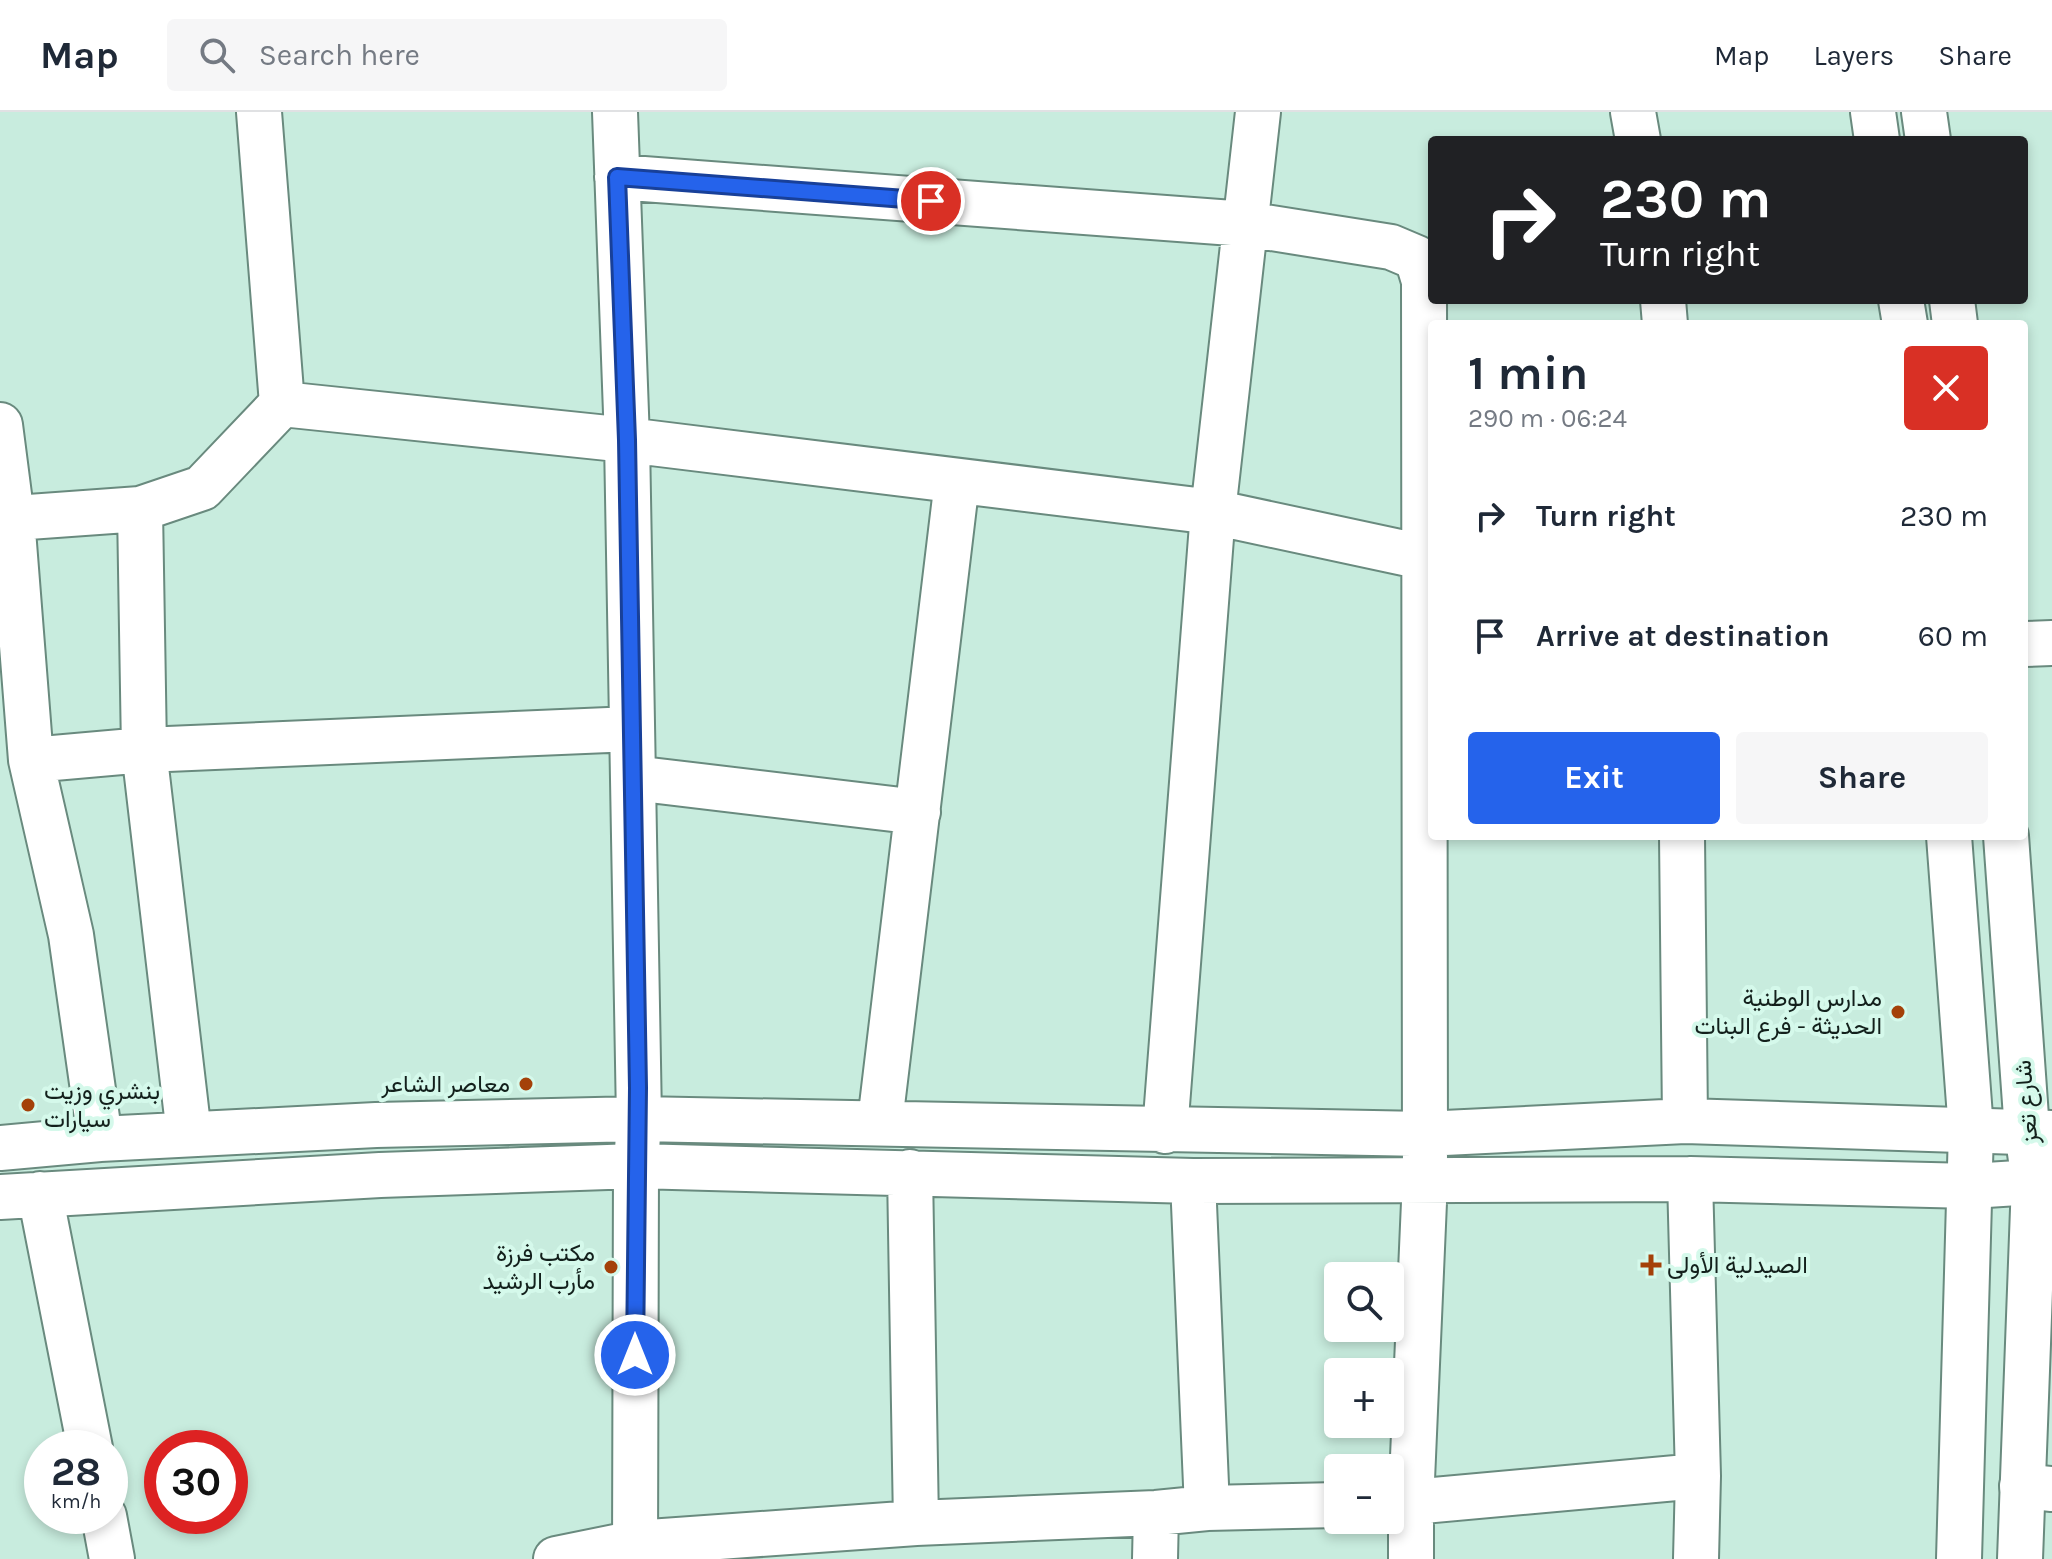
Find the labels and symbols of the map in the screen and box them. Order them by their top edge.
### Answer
pin [897,167,965,235]
place label: مدارس الوطنية الحديثة - فرع البنات [1695,984,1882,1042]
marker: مدارس الوطنية الحديثة - فرع البنات [1889,1003,1907,1021]
street label: شارع تعز [2008,1059,2046,1146]
place label: معاصر الشاعر [380,1070,510,1099]
marker: معاصر الشاعر [517,1075,535,1093]
place label: بنشري وزيت سيارات [44,1077,160,1134]
marker: بنشري وزيت سيارات [19,1096,37,1114]
place label: مكتب فرزة مأرب الرشيد [483,1239,595,1296]
place label: الصيدلية الأولى [1667,1251,1808,1280]
marker: الصيدلية الأولى [1642,1256,1660,1274]
marker: مكتب فرزة مأرب الرشيد [602,1258,620,1276]
position arrow [593,1313,677,1397]
speed limit sign: 30 [144,1430,248,1534]

